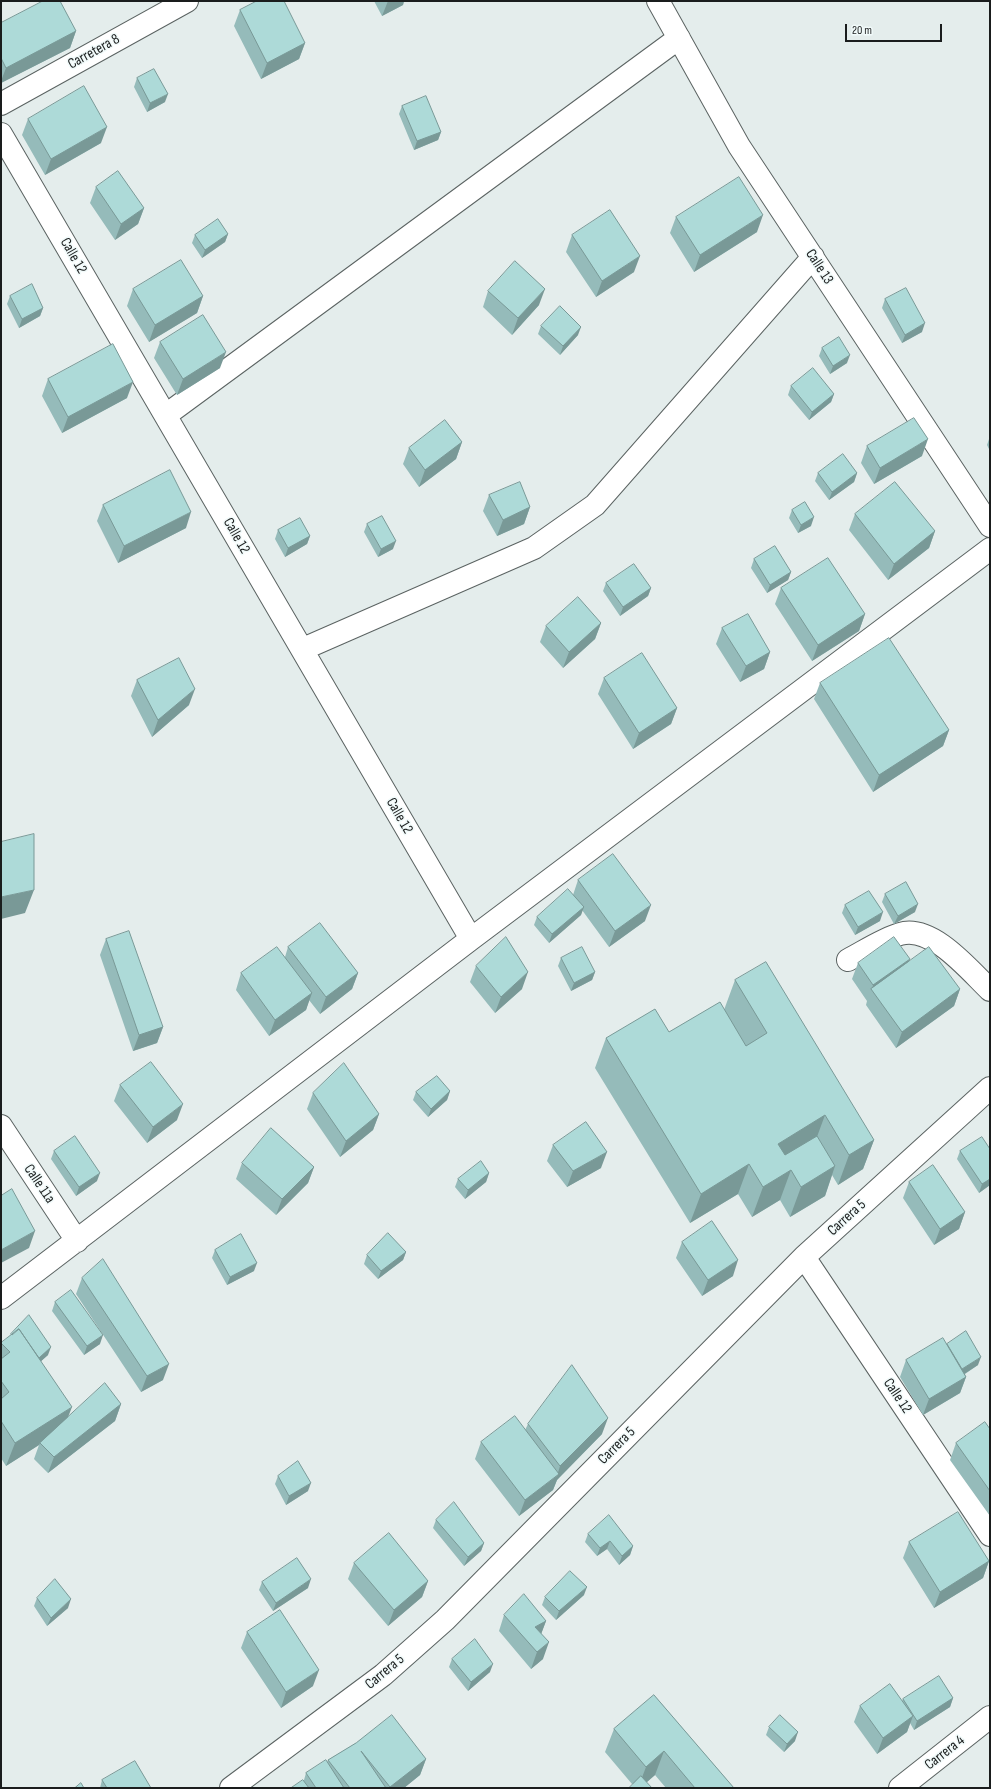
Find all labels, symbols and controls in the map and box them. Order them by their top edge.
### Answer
scale bar [847,16,944,42]
text: 20 m [852,23,872,38]
street label: Carretera 8 [65,30,123,74]
street label: Calle 12 [56,235,90,277]
street label: Calle 13 [801,246,837,288]
street label: Calle 12 [219,515,253,557]
street label: Calle 12 [382,795,416,837]
street label: Calle 11a [19,1161,59,1207]
street label: Carrera 5 [824,1196,870,1240]
street label: Calle 12 [879,1375,915,1417]
street label: Carrera 5 [595,1424,639,1468]
street label: Carrera 5 [362,1651,408,1693]
street label: Carrera 4 [921,1732,969,1774]

